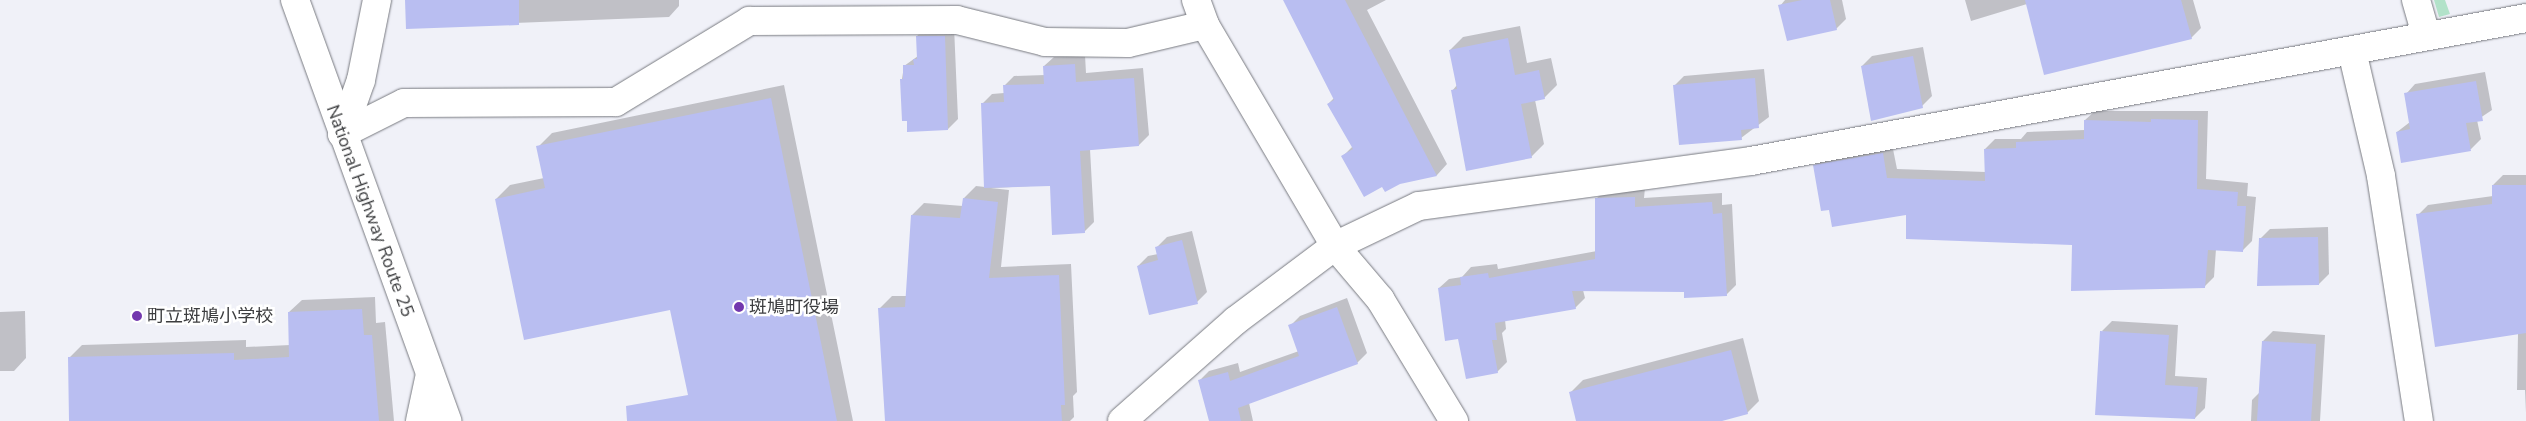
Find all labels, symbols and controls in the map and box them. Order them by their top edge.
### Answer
street label: National Highway Route 25 [322,102,418,320]
place label: 斑鳩町役場 [749,296,839,318]
marker: 斑鳩町役場 [733,301,745,313]
place label: 町立斑鳩小学校 [147,305,273,327]
marker: 町立斑鳩小学校 [131,310,143,322]

